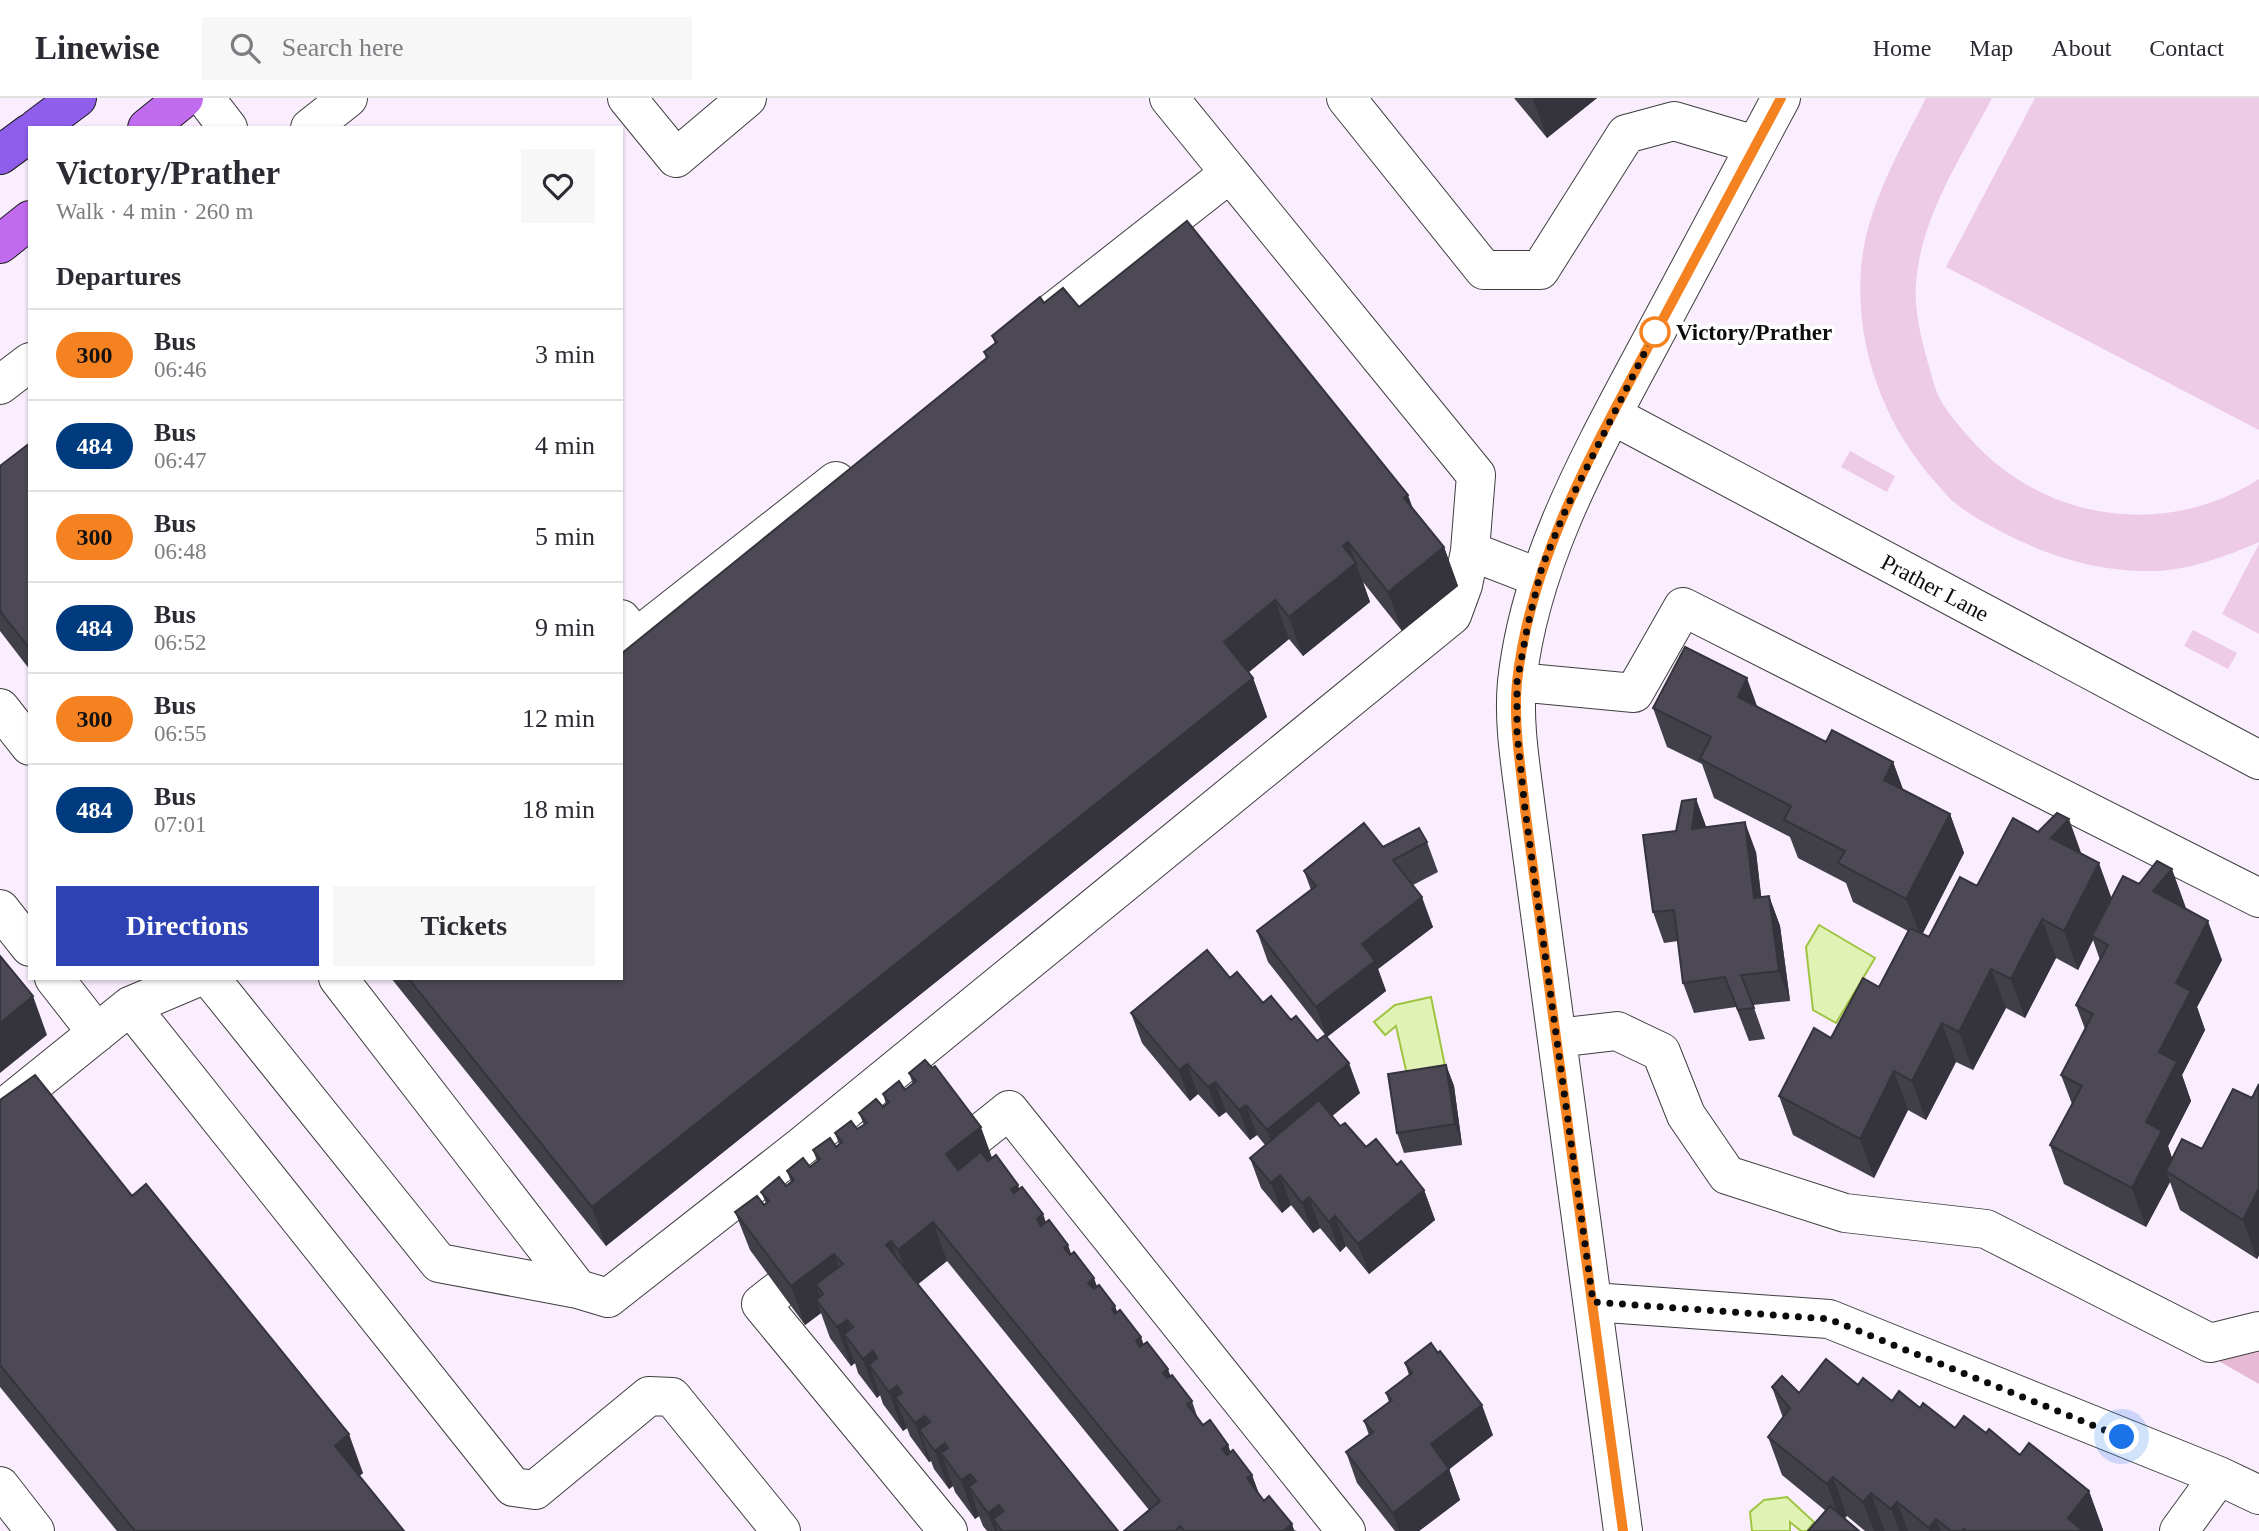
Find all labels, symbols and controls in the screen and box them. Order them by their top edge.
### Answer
search box [202,17,692,80]
icon: search [226,29,264,67]
text: Linewise [35,30,160,66]
text: Search here [282,33,404,62]
text: Home [1873,35,1931,61]
text: Map [1969,35,2013,61]
text: About [2051,35,2111,61]
text: Contact [2149,35,2224,61]
button: heart [521,149,595,223]
text: Victory/Prather [56,155,280,191]
text: Walk · 4 min · 260 m [56,199,253,224]
text: Departures [56,262,181,291]
marker: Victory/Prather [1640,317,1670,347]
place label: Victory/Prather [1676,320,1832,345]
text: Bus [154,327,196,356]
text: 3 min [535,340,595,369]
text: 300 [77,342,113,368]
text: 06:46 [154,357,206,382]
text: Bus [154,418,196,447]
text: 4 min [535,431,595,460]
text: 484 [77,433,113,459]
text: 06:47 [154,448,206,473]
text: Bus [154,509,196,538]
text: 5 min [535,522,595,551]
text: 300 [77,524,113,550]
text: 06:48 [154,539,206,564]
street label: Prather Lane [1877,549,1993,627]
text: Bus [154,600,196,629]
text: 9 min [535,613,595,642]
text: 484 [77,615,113,641]
text: 06:52 [154,630,206,655]
text: Bus [154,691,196,720]
text: 12 min [522,704,595,733]
text: 300 [77,706,113,732]
text: 06:55 [154,721,206,746]
text: Bus [154,782,196,811]
text: 18 min [522,795,595,824]
text: 484 [77,797,113,823]
text: 07:01 [154,812,206,837]
button: Directions [56,886,319,966]
button: Tickets [333,886,595,966]
your location [2104,1419,2139,1454]

